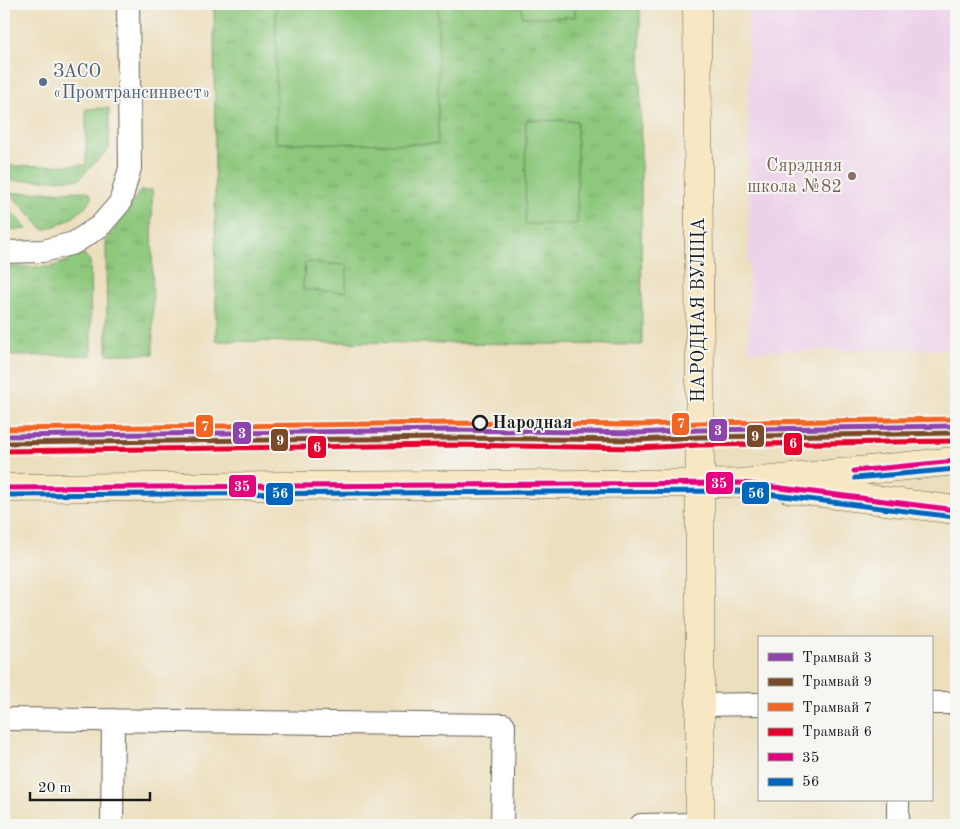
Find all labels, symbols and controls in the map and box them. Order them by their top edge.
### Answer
place label: ЗАСО «Промтрансинвест» [53,63,210,102]
marker: ЗАСО «Промтрансинвест» [37,76,49,88]
place label: Сярэдняя школа №82 [747,157,842,196]
marker: Сярэдняя школа №82 [846,170,858,182]
street label: НАРОДНАЯ ВУЛІЦА [690,217,708,403]
line badge: 7 [671,412,690,436]
line badge: 7 [195,414,214,438]
place label: Народная [492,414,572,432]
marker: Народная [472,415,488,431]
text: 7 [677,417,685,431]
line badge: 3 [708,418,728,442]
text: 7 [201,420,209,434]
line badge: 3 [232,421,252,445]
text: 3 [714,424,722,438]
line badge: 9 [746,424,765,448]
text: 3 [238,427,246,441]
line badge: 9 [270,428,289,452]
text: 9 [751,430,759,444]
line badge: 6 [783,432,803,456]
text: 9 [276,434,284,448]
line badge: 6 [307,435,327,459]
text: 6 [789,437,797,451]
text: 6 [313,441,321,455]
line badge: 35 [705,471,734,495]
line badge: 35 [228,474,257,498]
text: 35 [711,477,727,491]
text: 35 [234,480,250,494]
line badge: 56 [741,481,770,505]
line badge: 56 [265,482,294,506]
text: 56 [272,487,288,501]
text: 56 [748,487,764,501]
legend [758,636,932,802]
text: Трамвай 3 [802,651,872,666]
text: Трамвай 9 [802,675,872,690]
text: Трамвай 7 [802,701,872,716]
text: Трамвай 6 [802,725,872,740]
text: 35 [802,751,819,766]
scale bar [30,769,150,801]
text: 56 [802,775,819,790]
text: 20 m [38,781,72,796]

